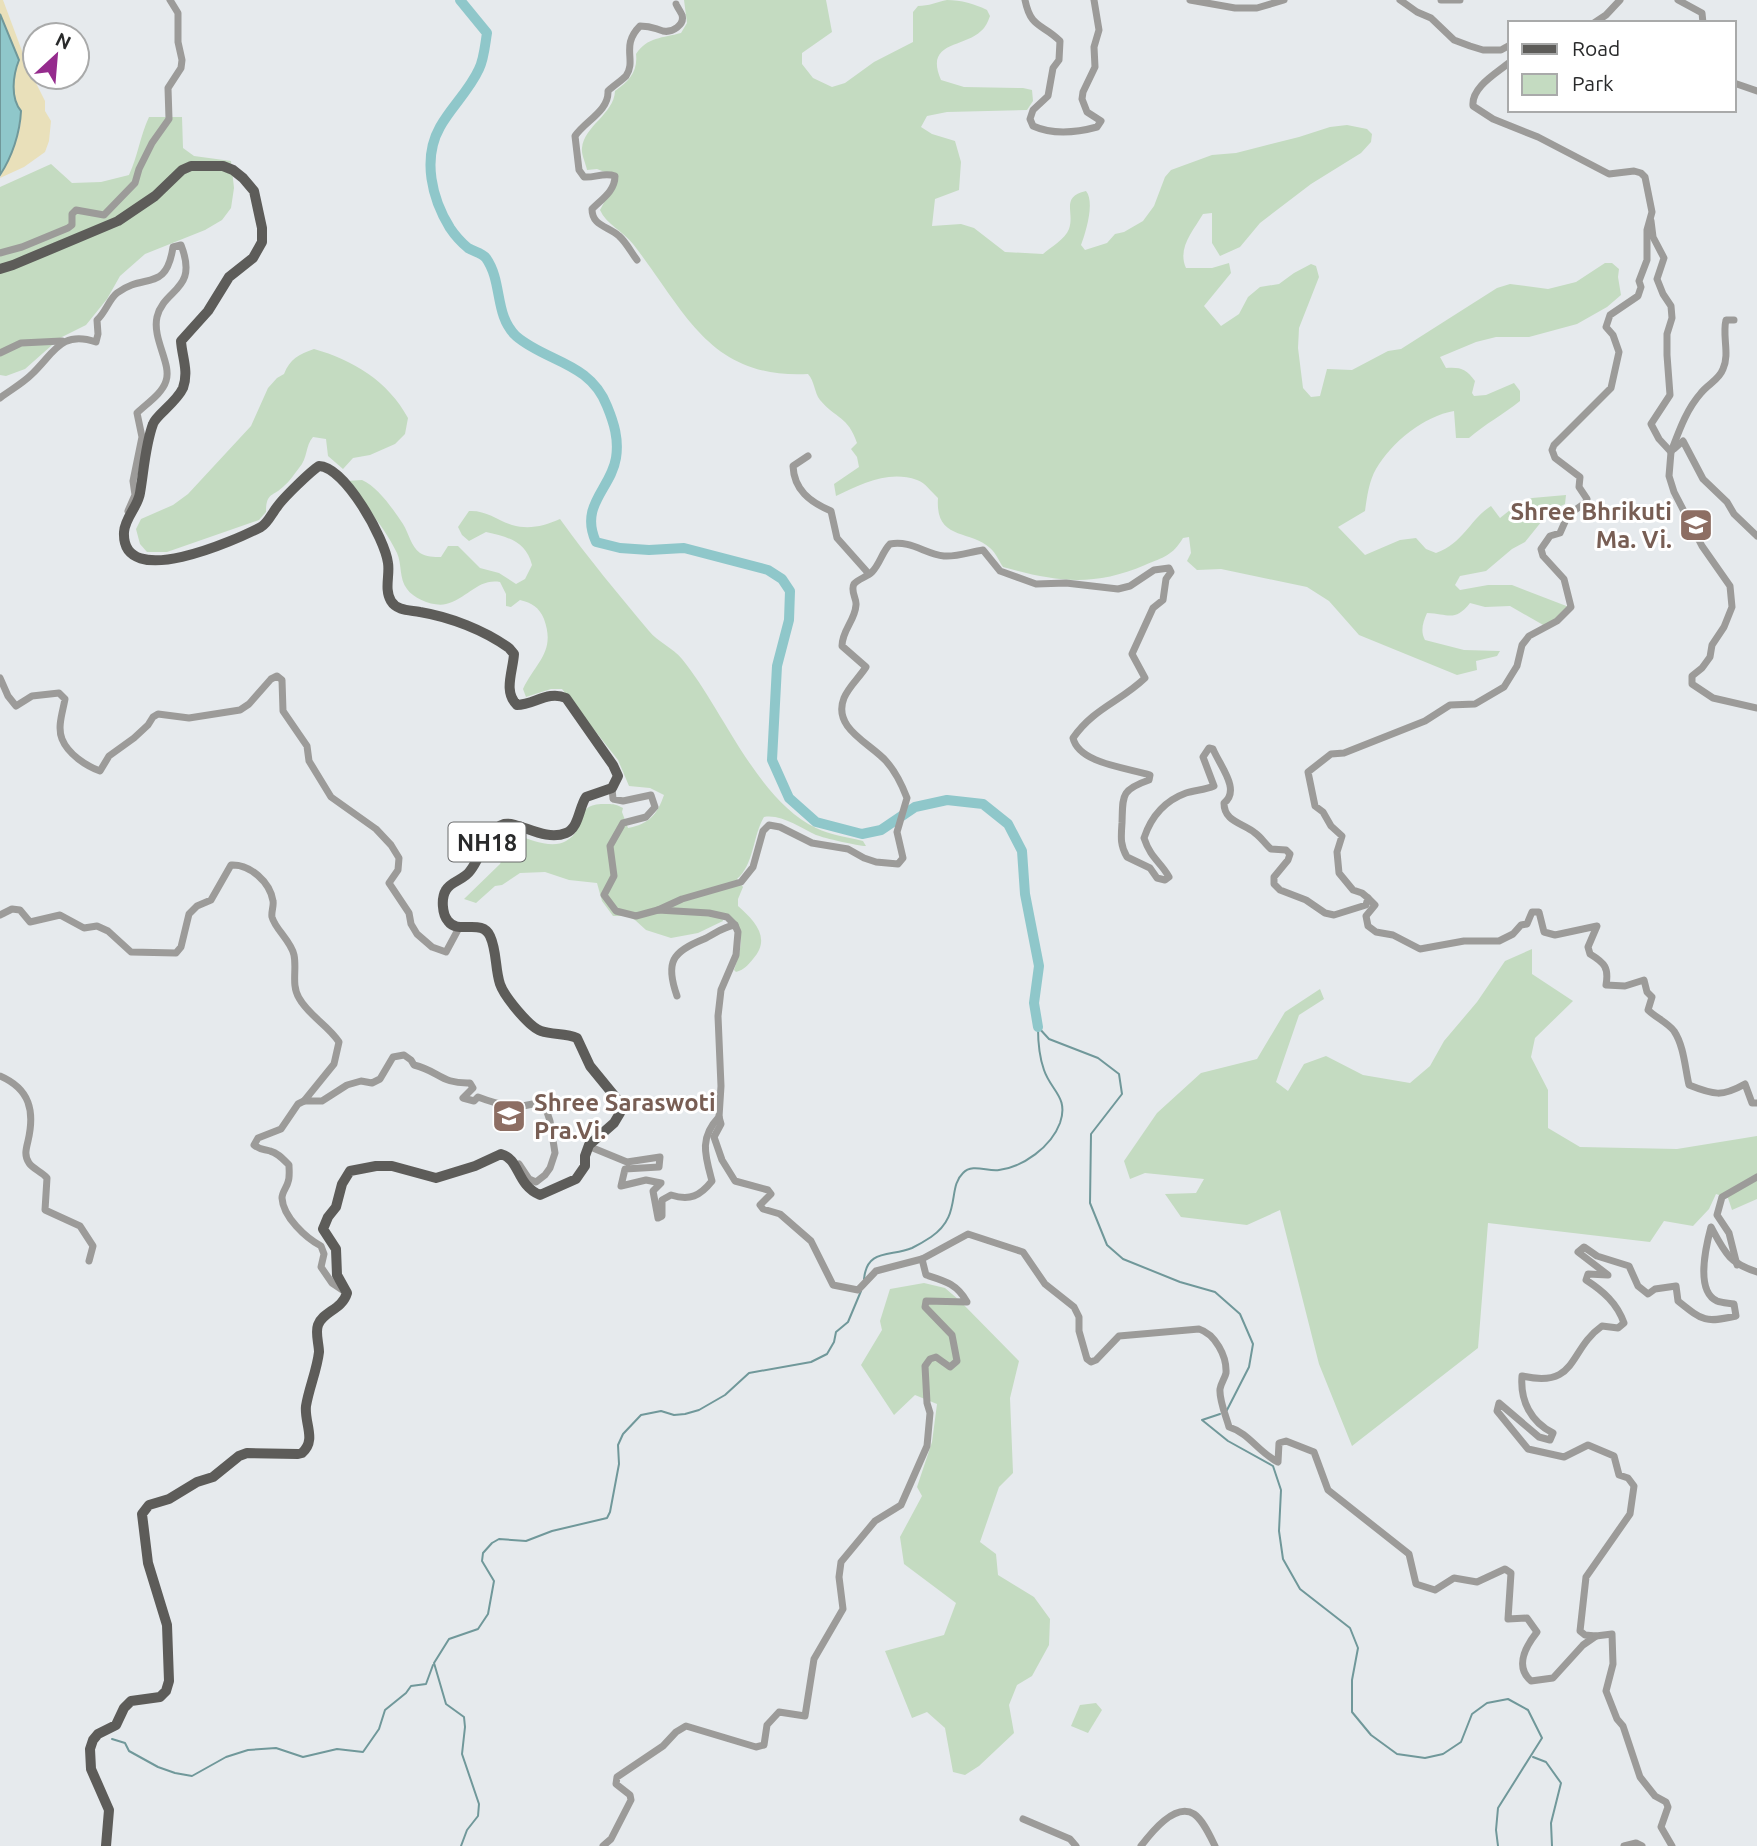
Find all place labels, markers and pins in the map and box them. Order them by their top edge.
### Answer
place label: Shree Bhrikuti Ma. Vi. [1510,498,1672,553]
school or university icon: Shree Bhrikuti Ma. Vi. [1677,506,1715,544]
place label: Shree Saraswoti Pra.Vi. [534,1089,716,1144]
school or university icon: Shree Saraswoti Pra.Vi. [490,1097,528,1135]

